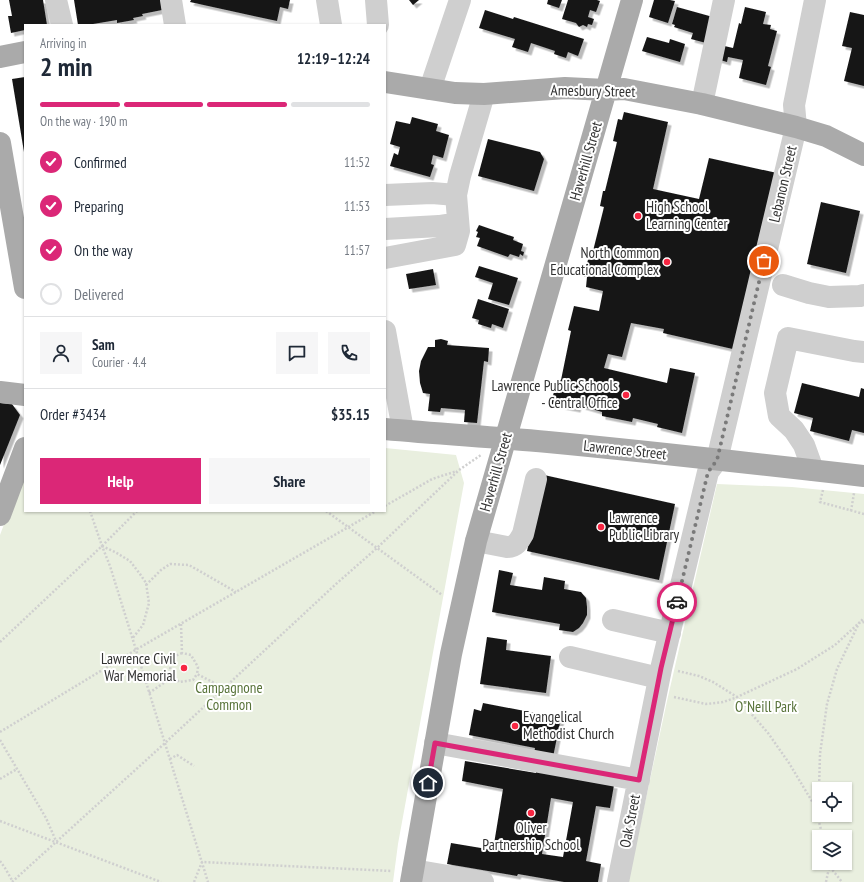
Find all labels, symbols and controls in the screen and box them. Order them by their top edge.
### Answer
text: Arriving in [40,35,87,52]
text: 12:19–12:24 [297,49,370,68]
text: 2 min [40,50,93,83]
street label: Amesbury Street [550,80,636,101]
text: On the way · 190 m [40,113,127,130]
street label: Haverhill Street [565,119,606,203]
street label: Lebanon Street [764,144,801,224]
icon: check [40,151,62,173]
text: Confirmed [74,153,127,172]
text: 11:52 [344,154,370,171]
icon: check [40,195,62,217]
text: Preparing [74,197,124,216]
place label: High School Learning Center [646,197,728,233]
text: 11:53 [344,198,370,215]
marker: High School Learning Center [633,211,643,221]
icon: check [40,239,62,261]
text: On the way [74,241,133,260]
text: 11:57 [344,242,370,259]
place label: North Common Educational Complex [550,243,659,279]
pin [747,244,781,278]
icon: bag [753,250,775,272]
marker: North Common Educational Complex [662,257,672,267]
text: Delivered [74,285,124,304]
button: person [40,332,82,374]
button: chat [276,332,318,374]
button: phone [328,332,370,374]
text: Sam [92,335,115,354]
text: Courier · 4.4 [92,354,146,371]
place label: Lawrence Public Schools - Central Office [492,376,618,412]
marker: Lawrence Public Schools - Central Office [621,390,631,400]
text: Order #3434 [40,405,106,424]
text: $35.15 [331,405,370,424]
street label: Haverhill Street [475,430,516,514]
street label: Lawrence Street [583,436,667,463]
button: Help [40,458,201,504]
button: Share [209,458,370,504]
place label: Lawrence Public Library [609,508,680,544]
marker: Lawrence Public Library [596,522,606,532]
courier [657,582,697,622]
icon: car [666,591,688,613]
place label: Lawrence Civil War Memorial [101,649,177,685]
marker: Lawrence Civil War Memorial [179,663,189,673]
park label: Campagnone Common [195,678,263,714]
park label: O"Neill Park [735,697,797,716]
place label: Evangelical Methodist Church [523,707,614,743]
marker: Evangelical Methodist Church [510,721,520,731]
pin [411,766,445,800]
icon: home [417,772,439,794]
map controls [812,782,852,870]
button: locate [812,782,852,822]
street label: Oak Street [615,793,644,849]
marker: Oliver Partnership School [526,808,536,818]
place label: Oliver Partnership School [482,818,580,854]
button: layers [812,830,852,870]

